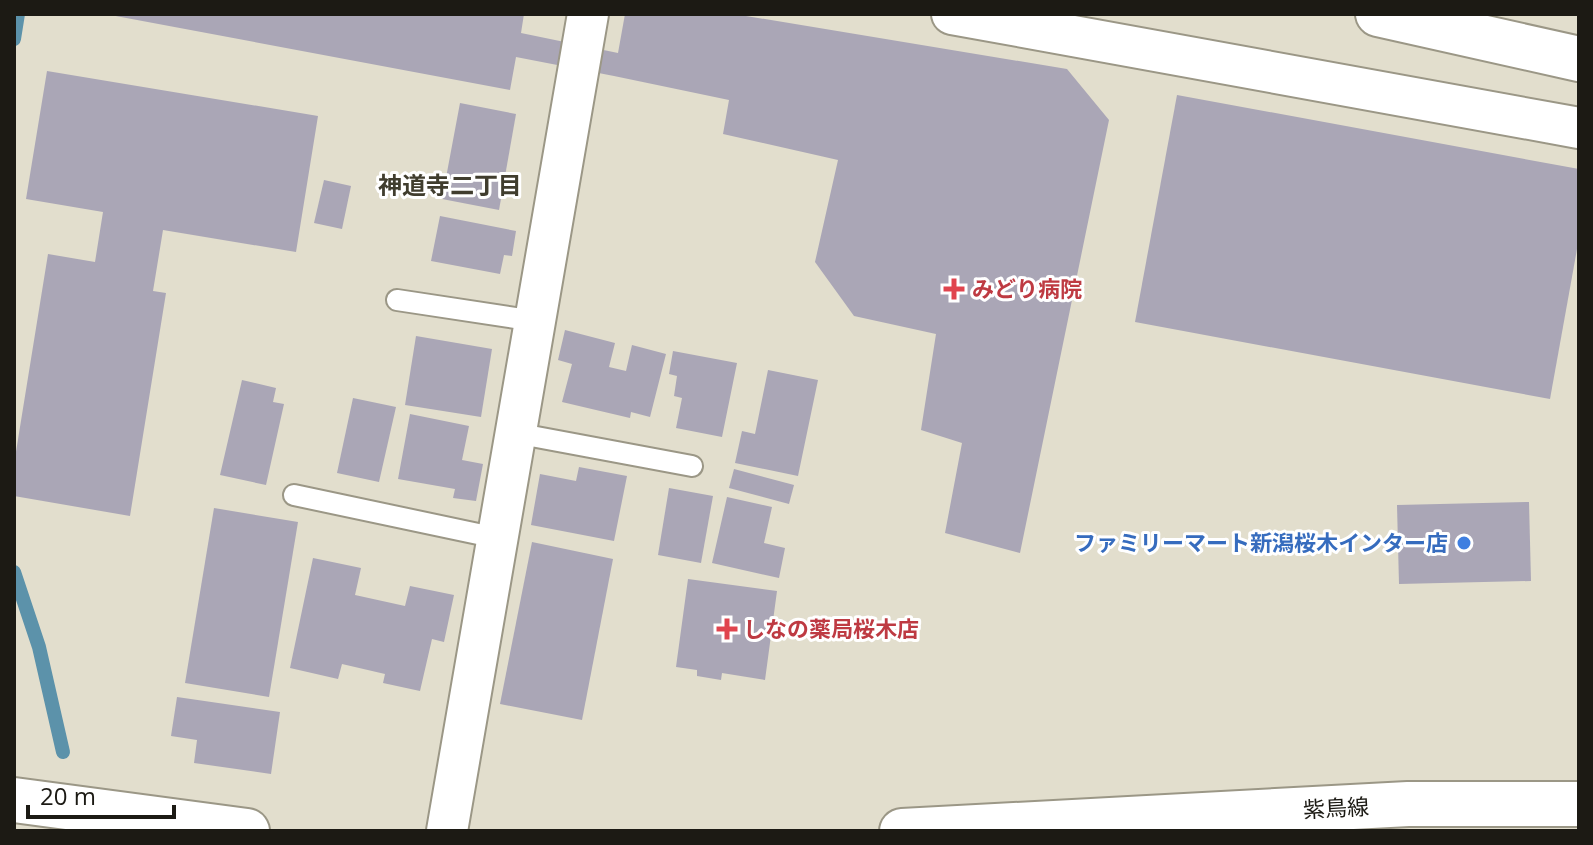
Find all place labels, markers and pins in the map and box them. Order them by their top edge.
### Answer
place label: みどり病院 [972,273,1082,303]
marker: みどり病院 [943,278,965,300]
place label: ファミリーマート新潟桜木インター店 [1074,527,1448,557]
marker: ファミリーマート新潟桜木インター店 [1455,534,1473,552]
place label: しなの薬局桜木店 [743,613,919,643]
marker: しなの薬局桜木店 [718,620,736,638]

